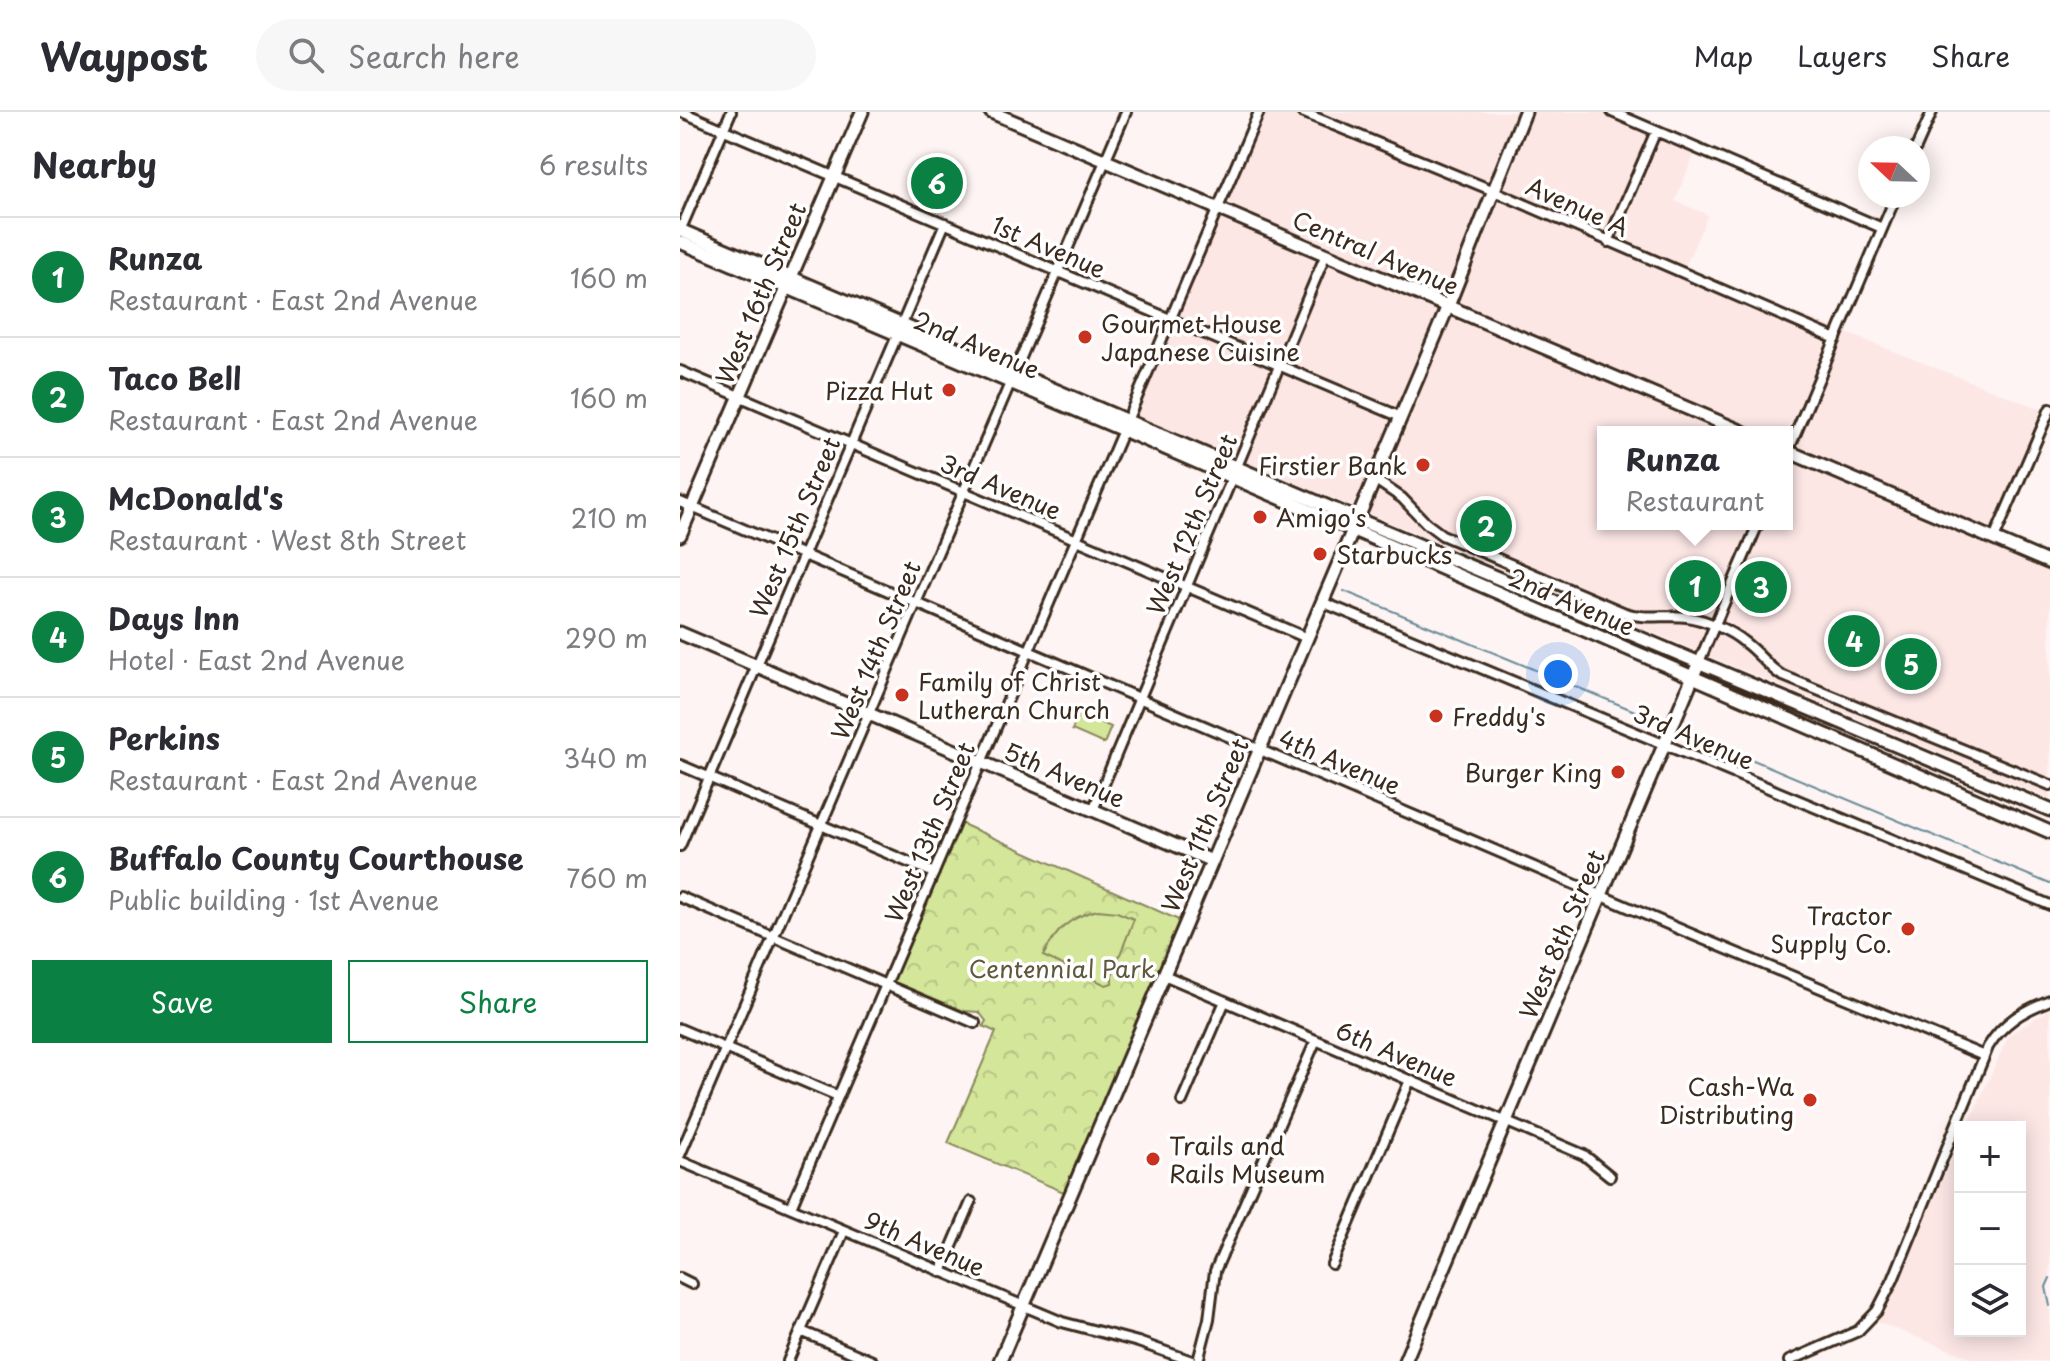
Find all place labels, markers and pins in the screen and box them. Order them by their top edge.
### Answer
pin: 6 [911,153,963,213]
place label: Gourmet House Japanese Cuisine [1101,305,1300,369]
marker: Gourmet House Japanese Cuisine [1076,328,1094,346]
place label: Pizza Hut [825,372,933,408]
marker: Pizza Hut [940,381,958,399]
place label: Firstier Bank [1258,447,1407,483]
marker: Firstier Bank [1414,456,1432,474]
pin: 2 [1460,496,1512,556]
place label: Amigo's [1276,499,1366,535]
marker: Amigo's [1251,508,1269,526]
place label: Starbucks [1336,536,1452,572]
marker: Starbucks [1311,545,1329,563]
pin: 1 [1669,556,1721,616]
pin: 3 [1735,557,1787,617]
pin: 4 [1828,611,1880,671]
pin: 5 [1885,634,1937,694]
place label: Family of Christ Lutheran Church [918,663,1110,727]
marker: Family of Christ Lutheran Church [893,686,911,704]
place label: Freddy's [1452,698,1546,734]
marker: Freddy's [1427,707,1445,725]
place label: Burger King [1464,754,1602,790]
marker: Burger King [1609,763,1627,781]
place label: Tractor Supply Co. [1770,897,1893,961]
marker: Tractor Supply Co. [1899,920,1917,938]
place label: Cash-Wa Distributing [1658,1068,1794,1132]
marker: Cash-Wa Distributing [1801,1091,1819,1109]
place label: Trails and Rails Museum [1169,1127,1326,1191]
marker: Trails and Rails Museum [1144,1150,1162,1168]

